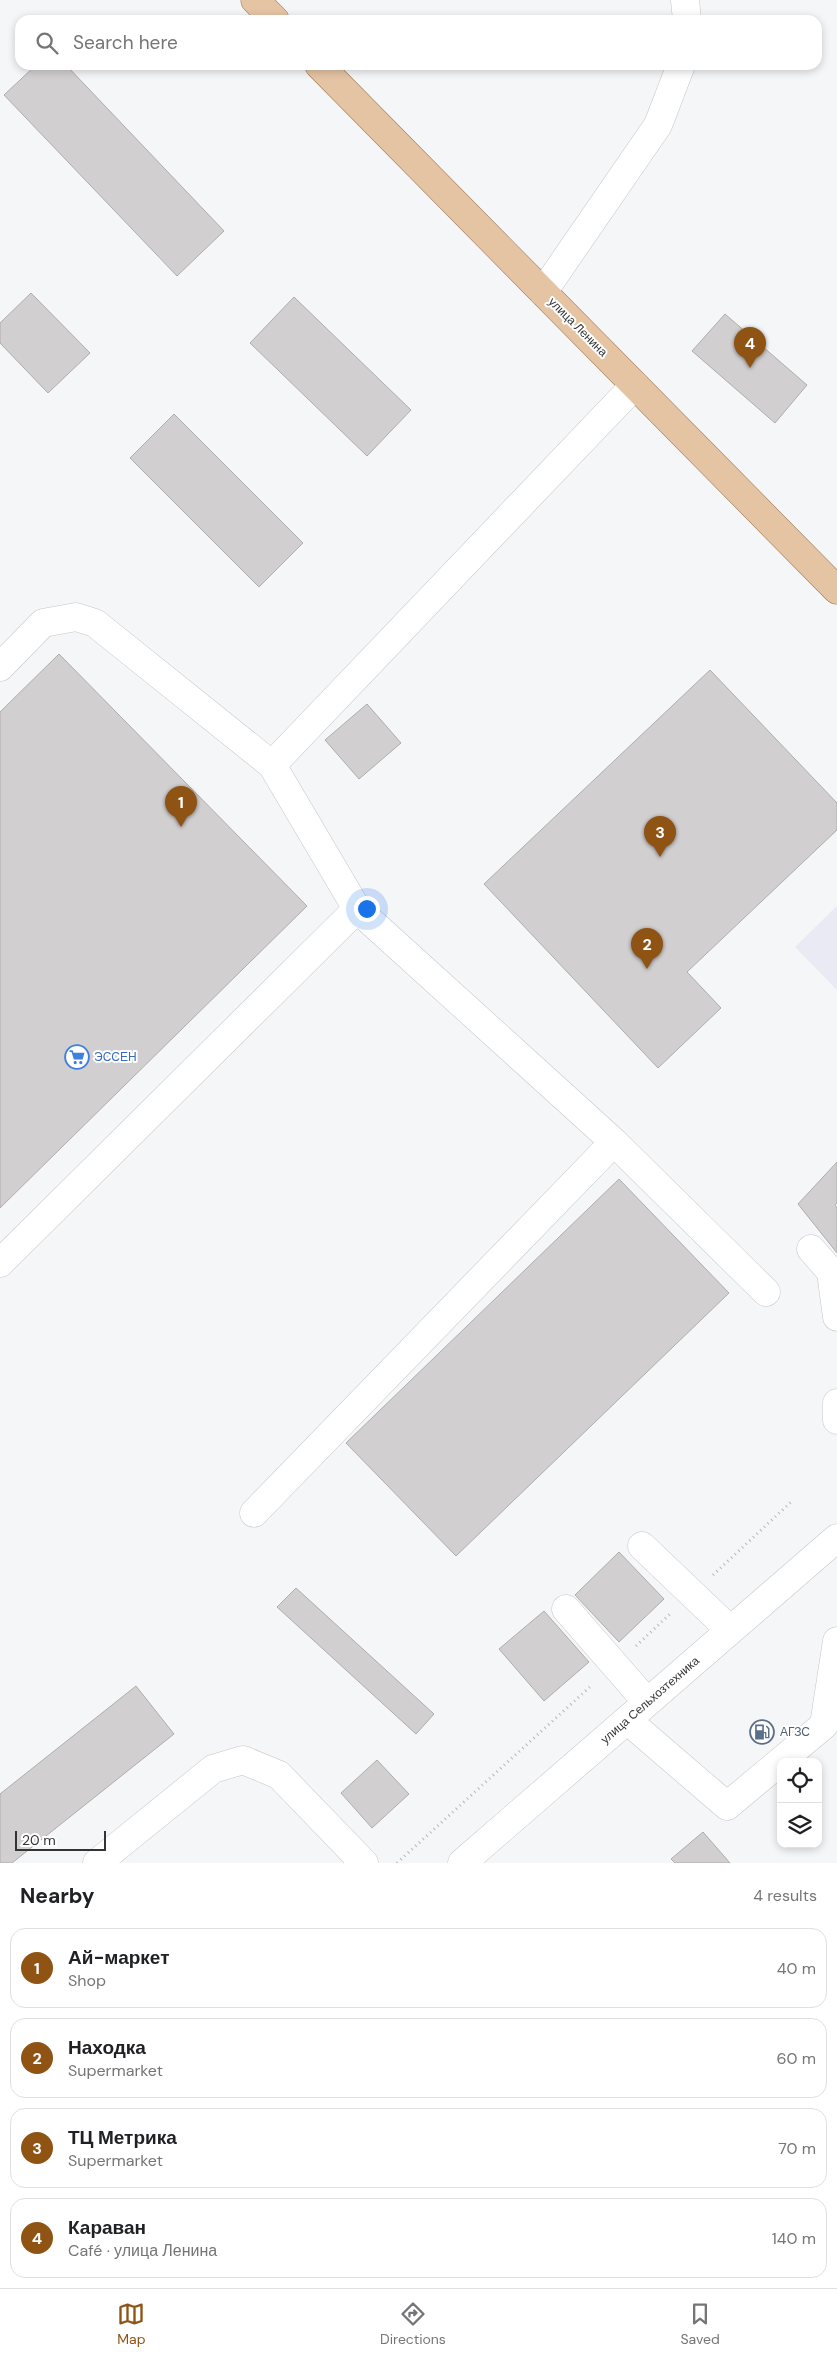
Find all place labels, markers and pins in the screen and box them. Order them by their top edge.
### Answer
pin: 4 [734,327,766,368]
pin: 1 [165,786,197,827]
pin: 3 [644,816,676,857]
pin: 2 [631,928,663,969]
supermarket icon: ЭССЕН [64,1044,90,1070]
place label: ЭССЕН [94,1049,137,1065]
fuel station icon: АГЗС [749,1719,775,1745]
place label: АГЗС [780,1724,810,1740]

